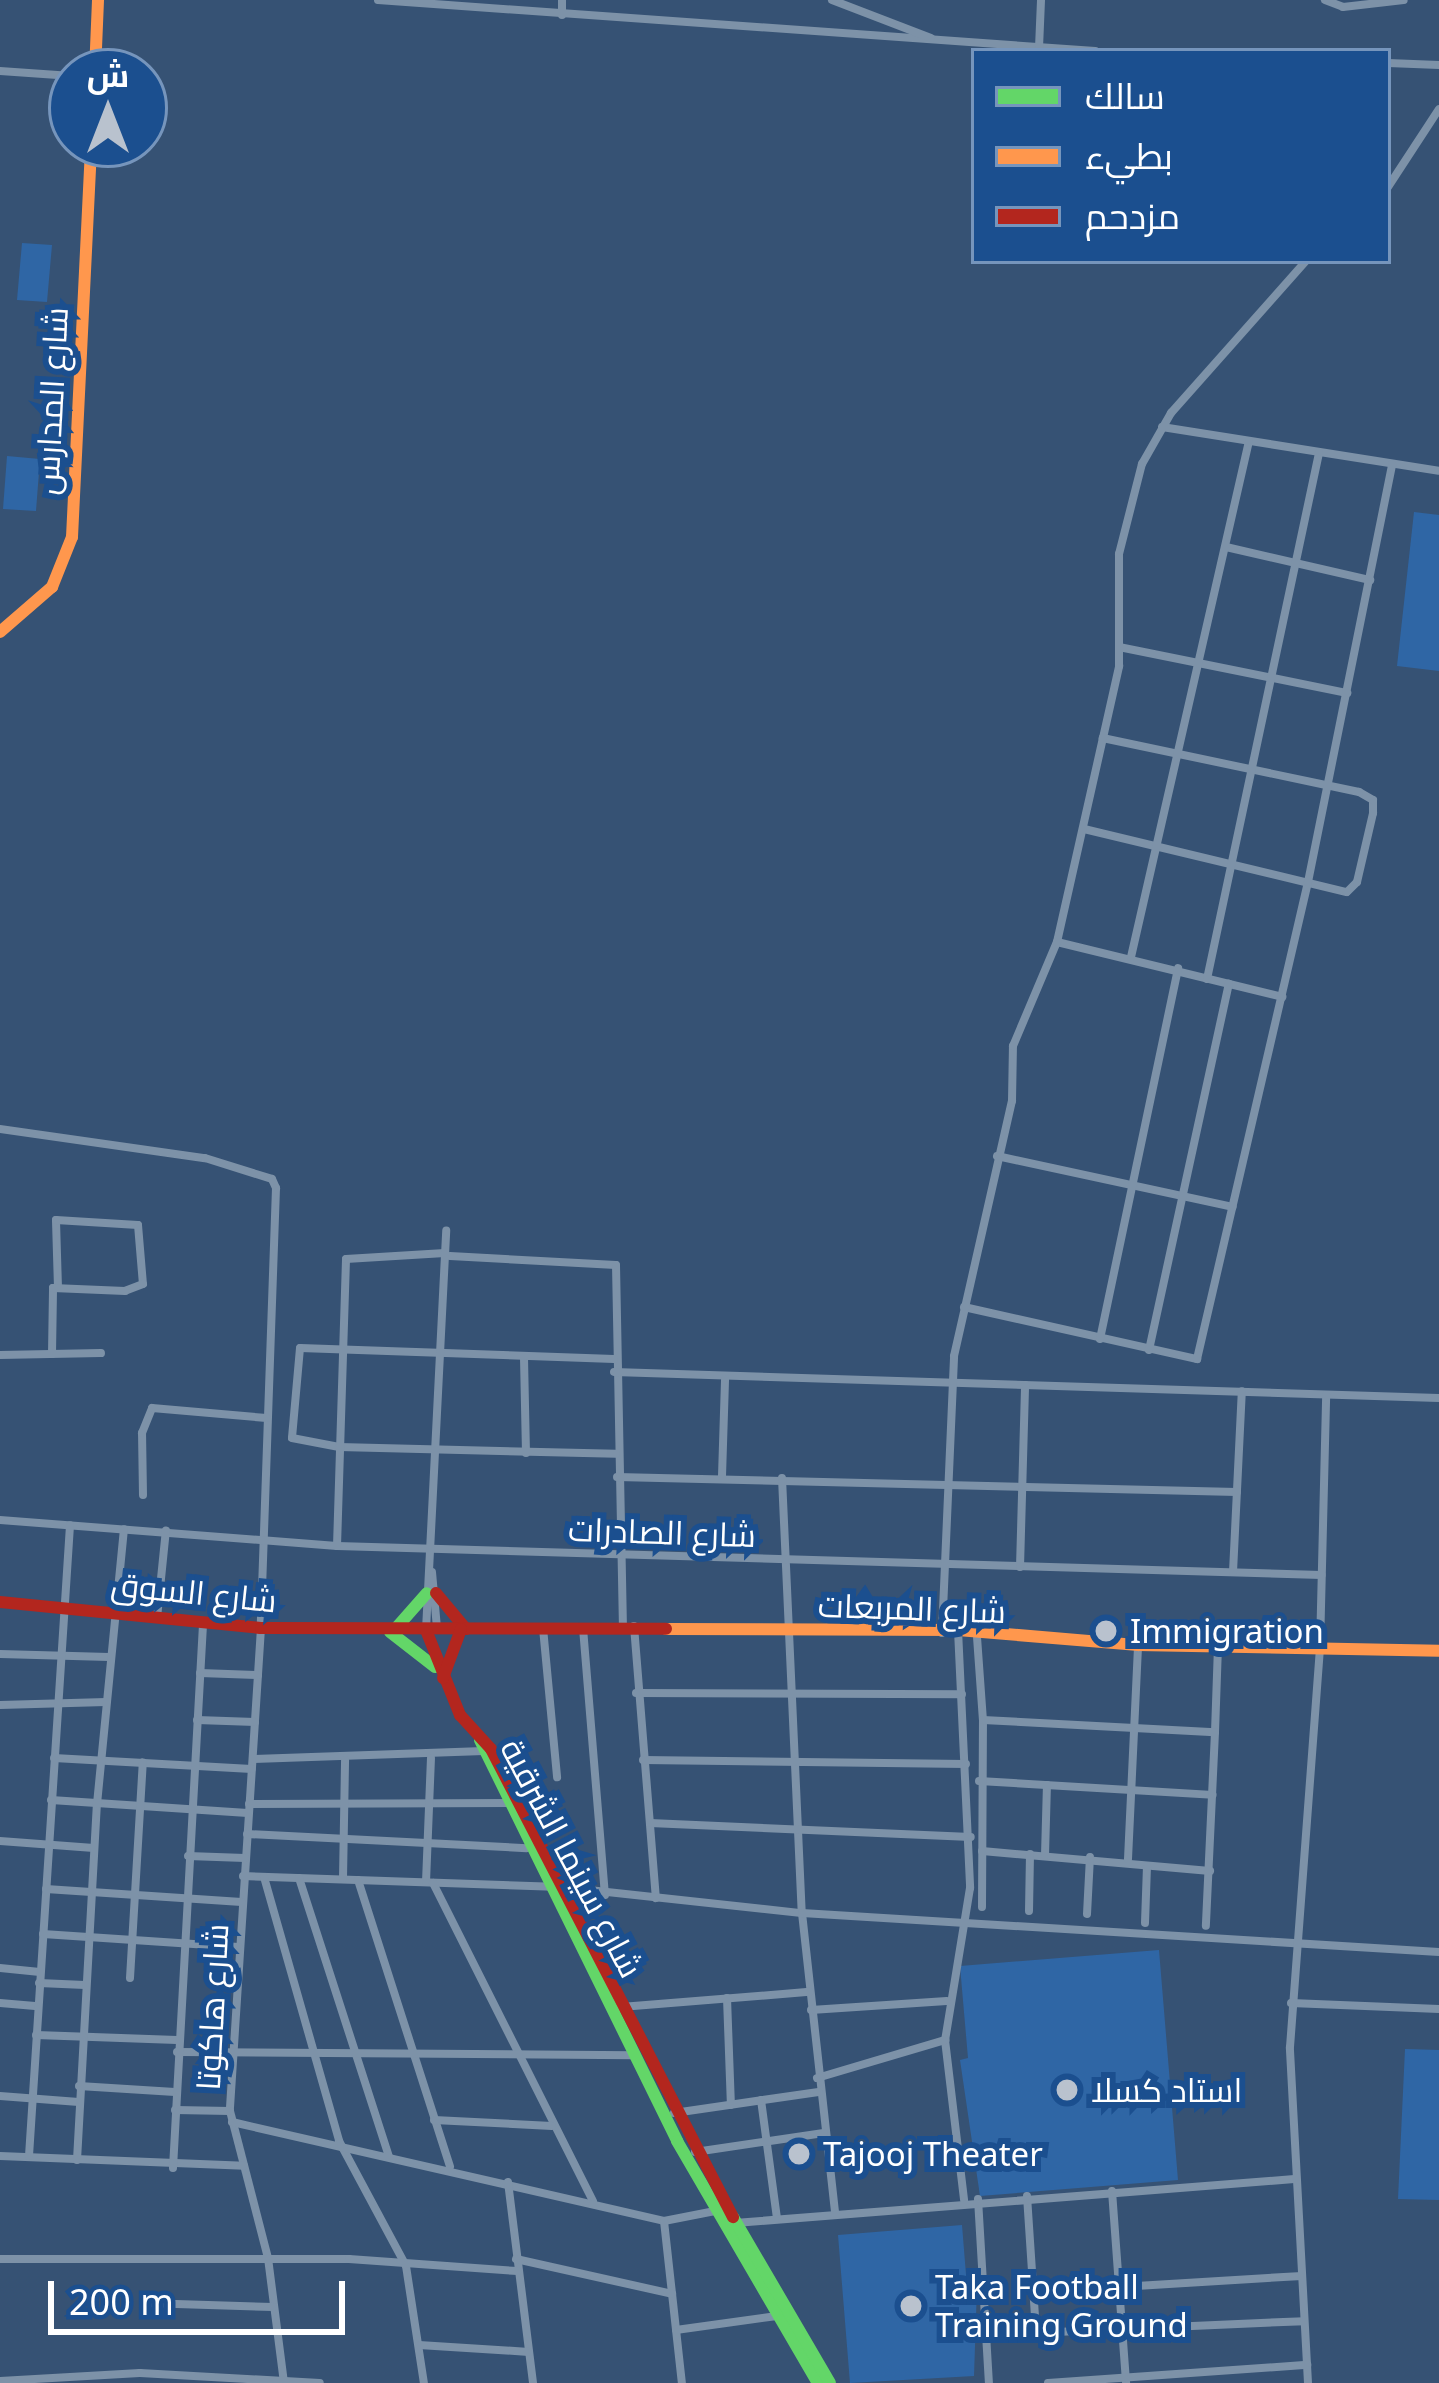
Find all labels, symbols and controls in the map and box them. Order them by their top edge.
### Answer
north arrow [48,48,168,168]
legend [971,48,1391,264]
text: ش [87,52,129,97]
text: سالك [1085,71,1165,120]
text: بطيء [1085,131,1173,180]
text: مزدحم [1085,191,1180,240]
street label: شارع المدارس [26,306,76,496]
street label: شارع الصادرات [567,1509,757,1555]
street label: شارع السوق [109,1564,279,1620]
street label: شارع المربعات [817,1585,1007,1631]
place label: Immigration [1130,1611,1324,1651]
marker: Immigration [1093,1618,1119,1644]
street label: شارع سينما الشرقية [492,1732,652,1984]
street label: شارع هاكوتا [188,1923,236,2091]
place label: استاد كسلا [1091,2070,1242,2110]
marker: استاد كسلا [1054,2077,1080,2103]
place label: Tajooj Theater [823,2134,1043,2174]
marker: Tajooj Theater [786,2141,812,2167]
scale bar [54,2257,351,2331]
place label: Taka Football Training Ground [935,2267,1188,2345]
text: 200 m [69,2277,174,2326]
marker: Taka Football Training Ground [898,2293,924,2319]

